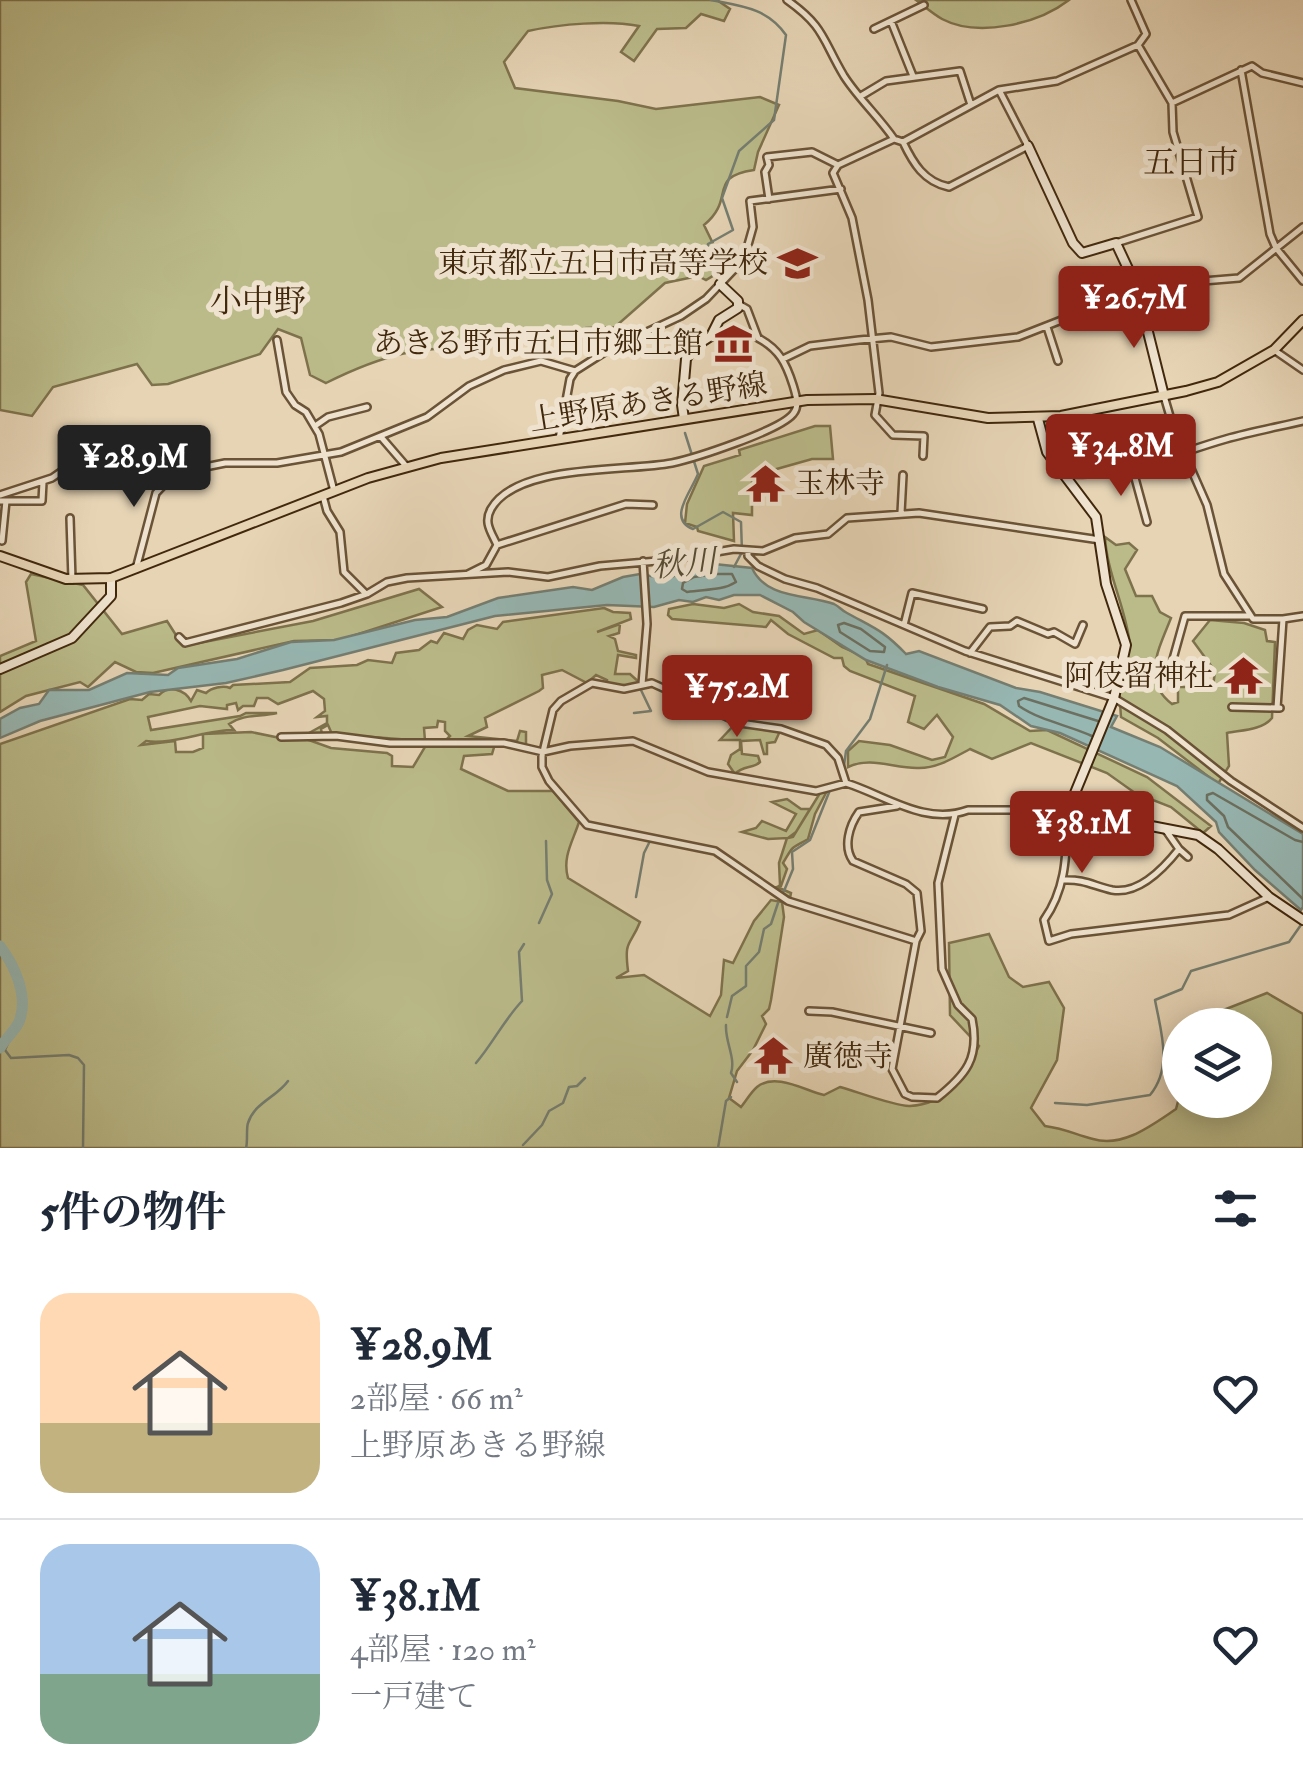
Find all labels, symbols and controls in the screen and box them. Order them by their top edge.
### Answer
district label: 五日市 [1143,143,1239,183]
school or university icon: 東京都立五日市高等学校 [777,242,819,284]
place label: 東京都立五日市高等学校 [438,245,768,282]
pin: ¥26.7M [1053,266,1215,351]
text: ¥26.7M [1080,278,1188,318]
district label: 小中野 [210,282,306,322]
museum icon: あきる野市五日市郷土館 [712,322,754,364]
place label: あきる野市五日市郷土館 [373,325,703,362]
street label: 上野原あきる野線 [527,365,769,440]
pin: ¥34.8M [1040,414,1202,499]
pin: ¥28.9M [53,425,215,510]
text: ¥34.8M [1068,426,1174,466]
text: ¥28.9M [80,437,188,477]
temple icon: 玉林寺 [744,462,786,504]
place label: 玉林寺 [795,465,885,502]
water label: 秋川 [650,541,721,587]
pin: ¥75.2M [656,655,818,740]
temple icon: 阿伎留神社 [1223,655,1265,697]
place label: 阿伎留神社 [1064,658,1214,695]
text: ¥75.2M [684,667,790,707]
pin: ¥38.1M [1001,791,1163,876]
text: ¥38.1M [1032,803,1132,843]
map controls [1162,1008,1272,1118]
button: layers [1162,1008,1272,1118]
temple icon: 廣徳寺 [752,1035,794,1077]
place label: 廣徳寺 [803,1038,893,1075]
icon: filters [1208,1181,1263,1236]
text: 5件の物件 [40,1187,226,1239]
text: ¥28.9M [350,1320,493,1372]
icon: home [120,1333,240,1453]
icon: heart [1208,1366,1263,1421]
text: 2部屋 · 66 m² [350,1379,523,1419]
text: 上野原あきる野線 [350,1426,606,1466]
text: ¥38.1M [350,1571,481,1623]
icon: home [120,1584,240,1704]
icon: heart [1208,1617,1263,1672]
text: 4部屋 · 120 m² [350,1630,536,1670]
text: 一戸建て [350,1677,478,1717]

